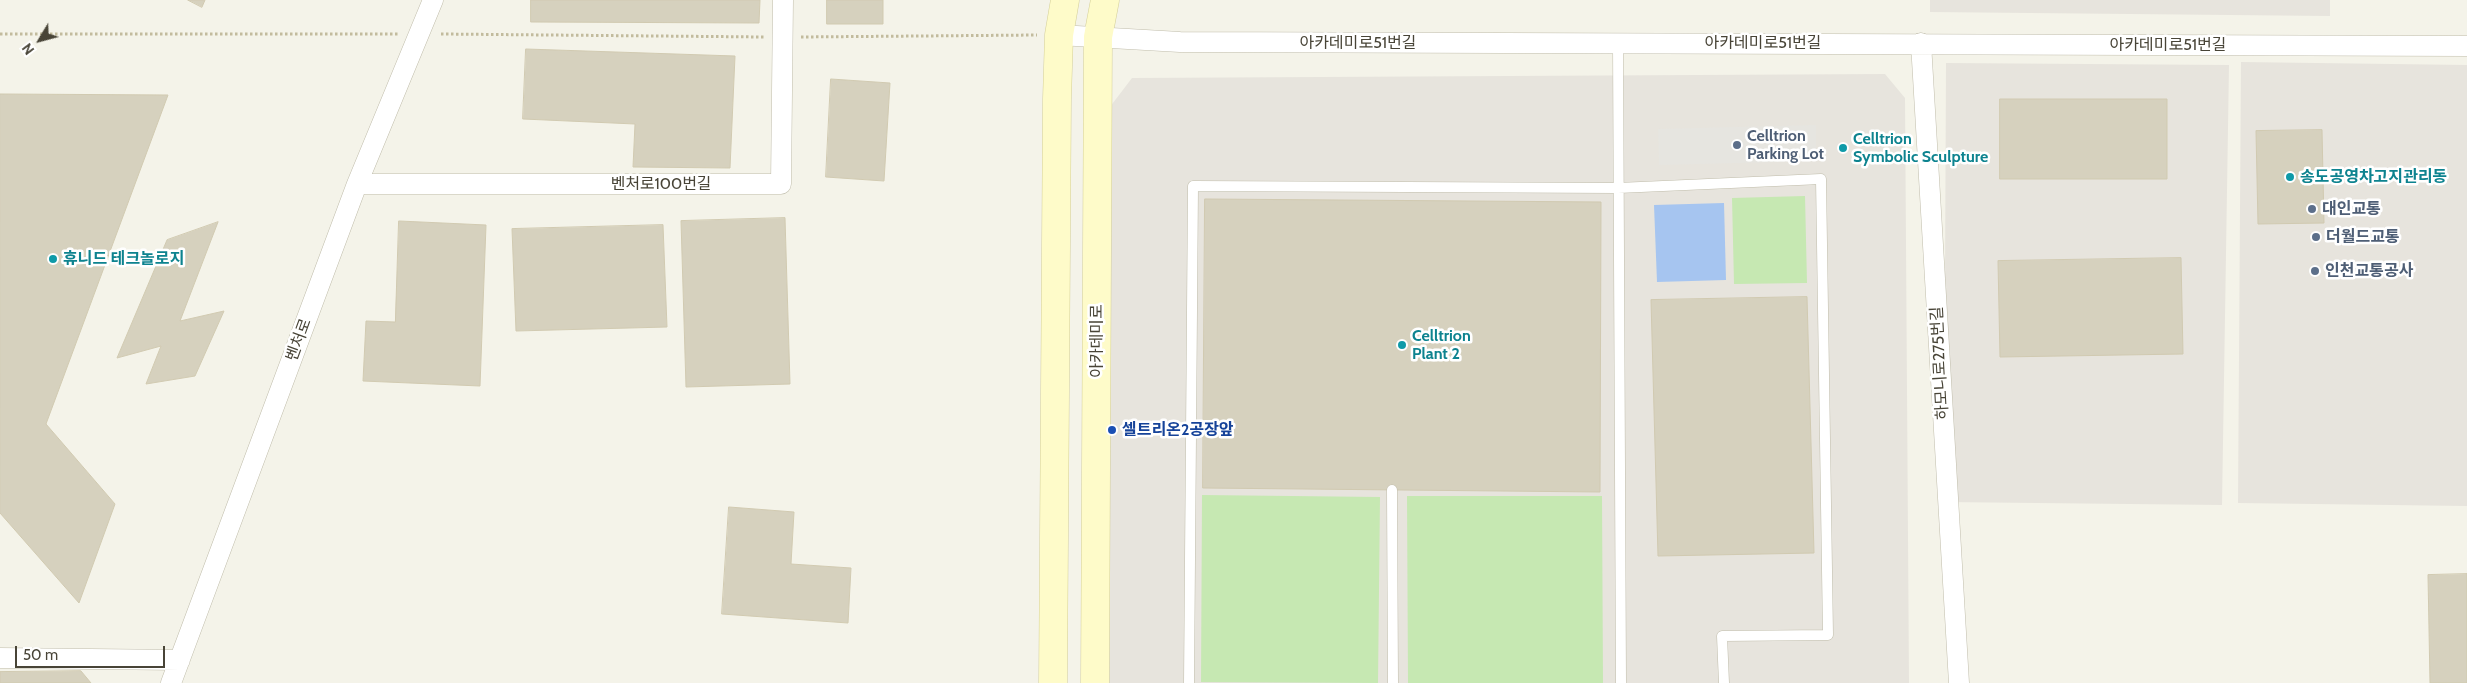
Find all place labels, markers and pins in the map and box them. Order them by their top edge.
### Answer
place label: Celltrion Parking Lot [1747,126,1824,164]
place label: Celltrion Symbolic Sculpture [1853,129,1988,167]
marker: Celltrion Parking Lot [1731,139,1743,151]
marker: Celltrion Symbolic Sculpture [1837,142,1849,154]
place label: 송도공영차고지관리동 [2300,167,2447,187]
marker: 송도공영차고지관리동 [2284,171,2296,183]
place label: 대인교통 [2322,199,2381,219]
marker: 대인교통 [2306,203,2318,215]
place label: 더월드교통 [2326,227,2400,247]
marker: 더월드교통 [2310,231,2322,243]
place label: 휴니드 테크놀로지 [63,249,184,269]
marker: 휴니드 테크놀로지 [47,253,59,265]
place label: 인천교통공사 [2325,261,2413,281]
marker: 인천교통공사 [2309,265,2321,277]
place label: Celltrion Plant 2 [1412,326,1471,364]
marker: Celltrion Plant 2 [1396,339,1408,351]
place label: 셀트리온2공장앞 [1122,420,1234,440]
marker: 셀트리온2공장앞 [1106,424,1118,436]

